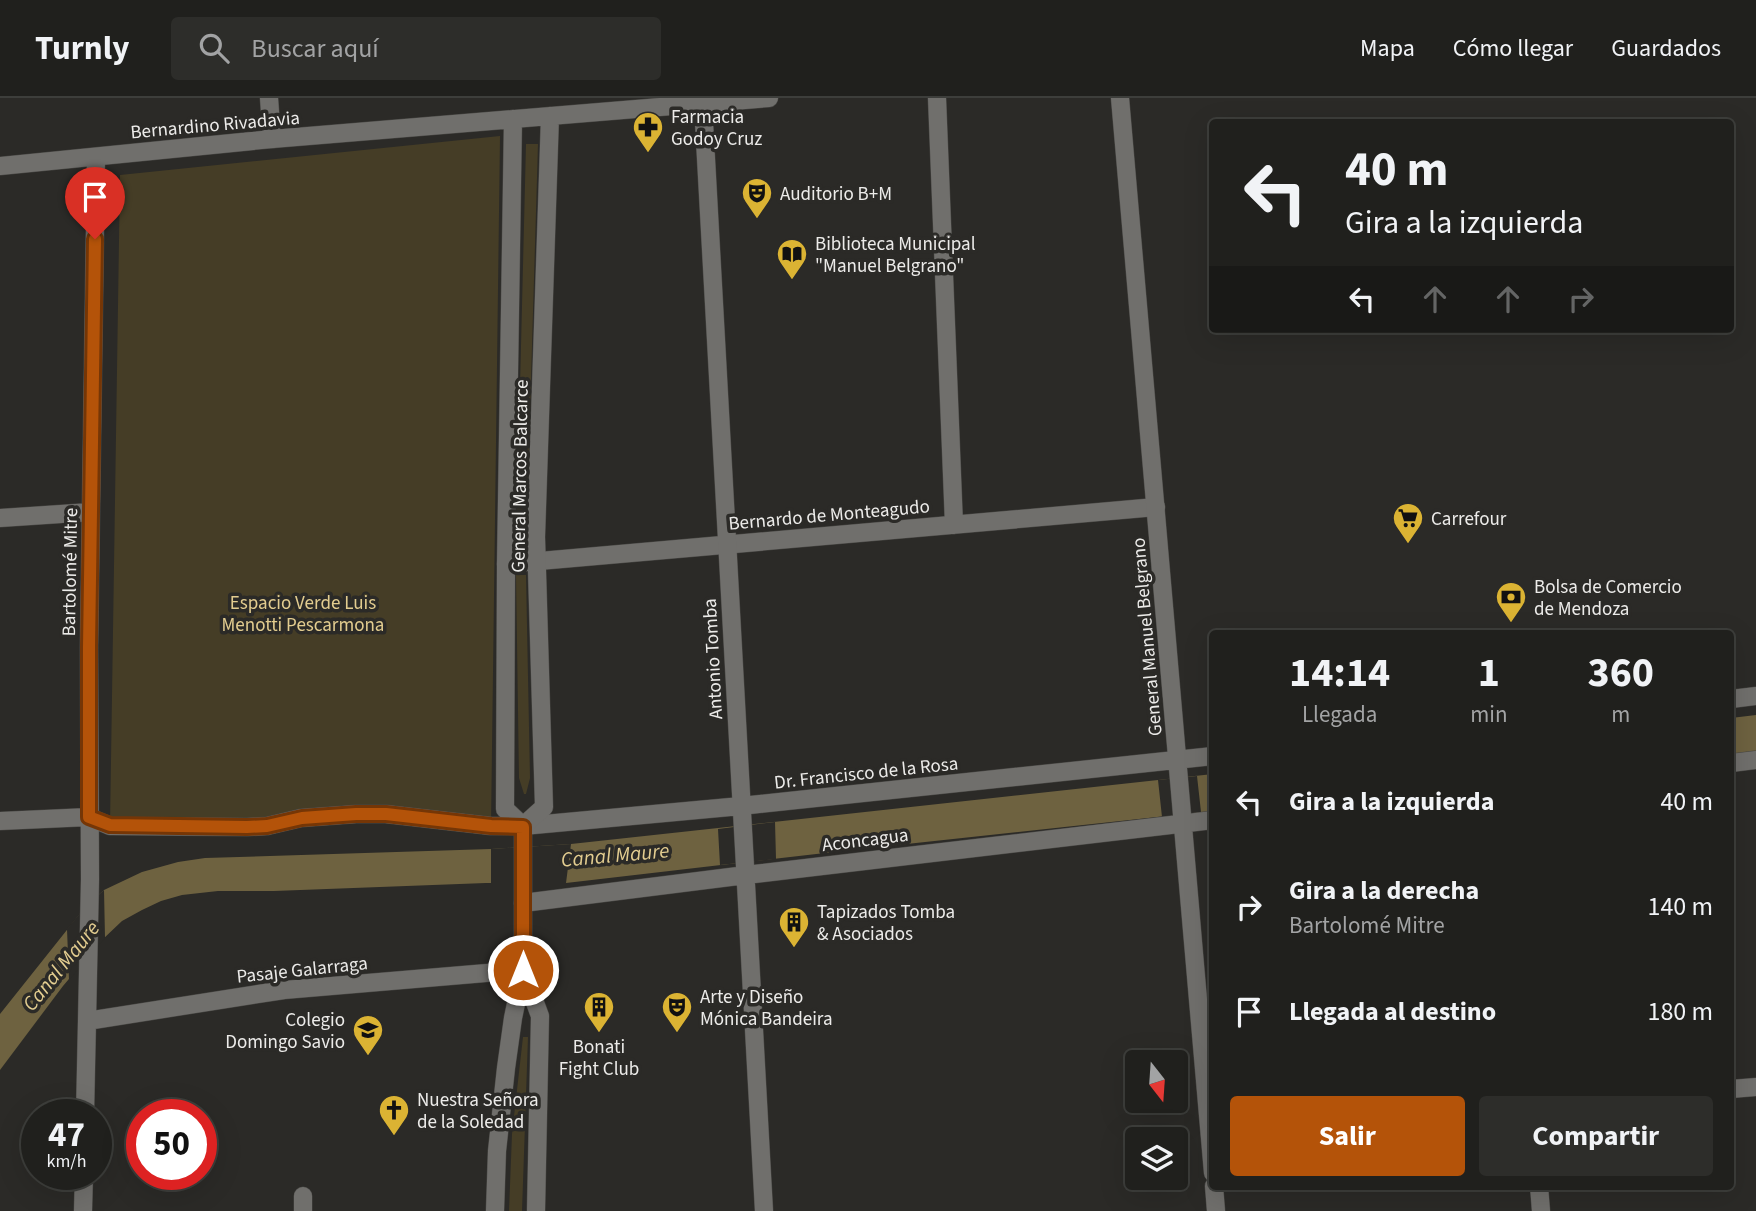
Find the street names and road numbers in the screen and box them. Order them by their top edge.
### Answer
street label: Bernardino Rivadavia [129,105,301,146]
street label: General Marcos Balcarce [505,379,536,573]
street label: Bernardo de Monteagudo [727,493,931,538]
street label: Bartolomé Mitre [56,507,85,637]
street label: General Manuel Belgrano [1125,537,1170,737]
street label: Antonio Tomba [697,598,730,720]
street label: Dr. Francisco de la Rosa [773,750,960,797]
street label: Aconcagua [820,822,910,859]
street label: Pasaje Galarraga [235,950,369,991]

